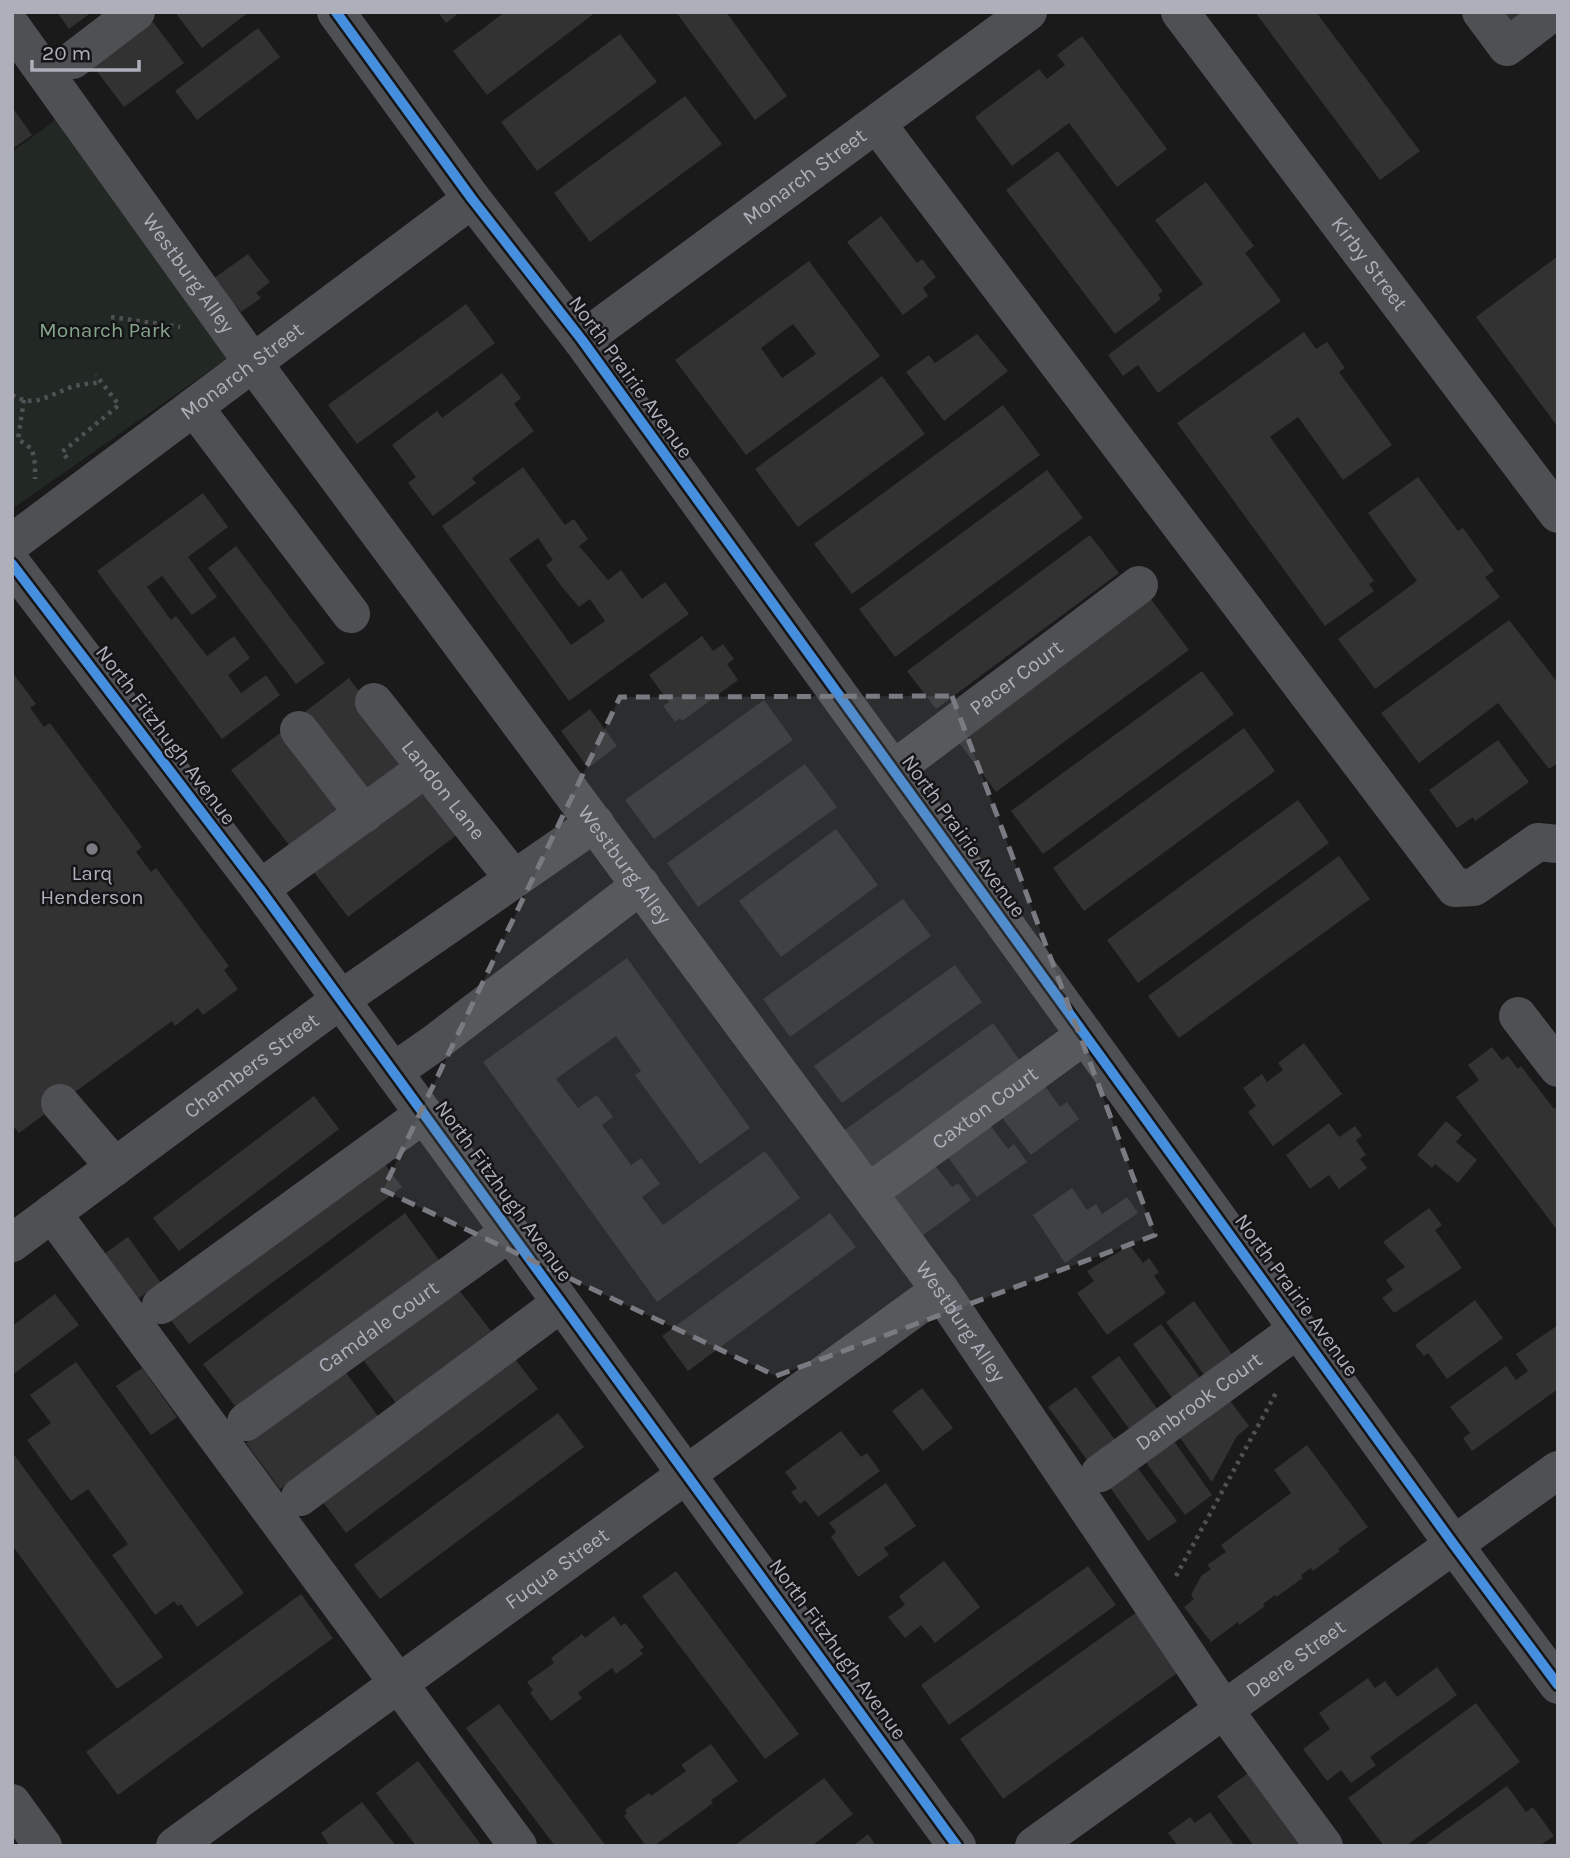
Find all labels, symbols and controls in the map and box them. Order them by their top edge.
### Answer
scale bar [32,28,138,72]
text: 20 m [42,41,91,65]
street label: Monarch Street [738,123,871,230]
street label: Westburg Alley [138,209,240,338]
street label: Kirby Street [1326,212,1413,315]
street label: North Prairie Avenue [564,291,698,463]
street label: Monarch Street [176,317,308,425]
park label: Monarch Park [39,318,171,342]
street label: Pacer Court [965,635,1067,720]
street label: North Fitzhugh Avenue [91,641,241,829]
street label: Landon Lane [397,735,490,845]
street label: North Prairie Avenue [897,750,1031,922]
street label: Westburg Alley [573,801,677,929]
marker: Larq Henderson [84,841,100,857]
place label: Larq Henderson [40,861,144,909]
street label: Chambers Street [179,1008,323,1123]
street label: Caxton Court [927,1061,1042,1154]
street label: North Fitzhugh Avenue [430,1096,578,1286]
street label: North Prairie Avenue [1230,1209,1364,1381]
street label: Westburg Alley [911,1256,1011,1387]
street label: Camdale Court [314,1275,443,1378]
street label: Danbrook Court [1131,1347,1267,1455]
street label: Fuqua Street [500,1523,613,1614]
street label: North Fitzhugh Avenue [764,1554,912,1744]
street label: Deere Street [1241,1614,1350,1702]

